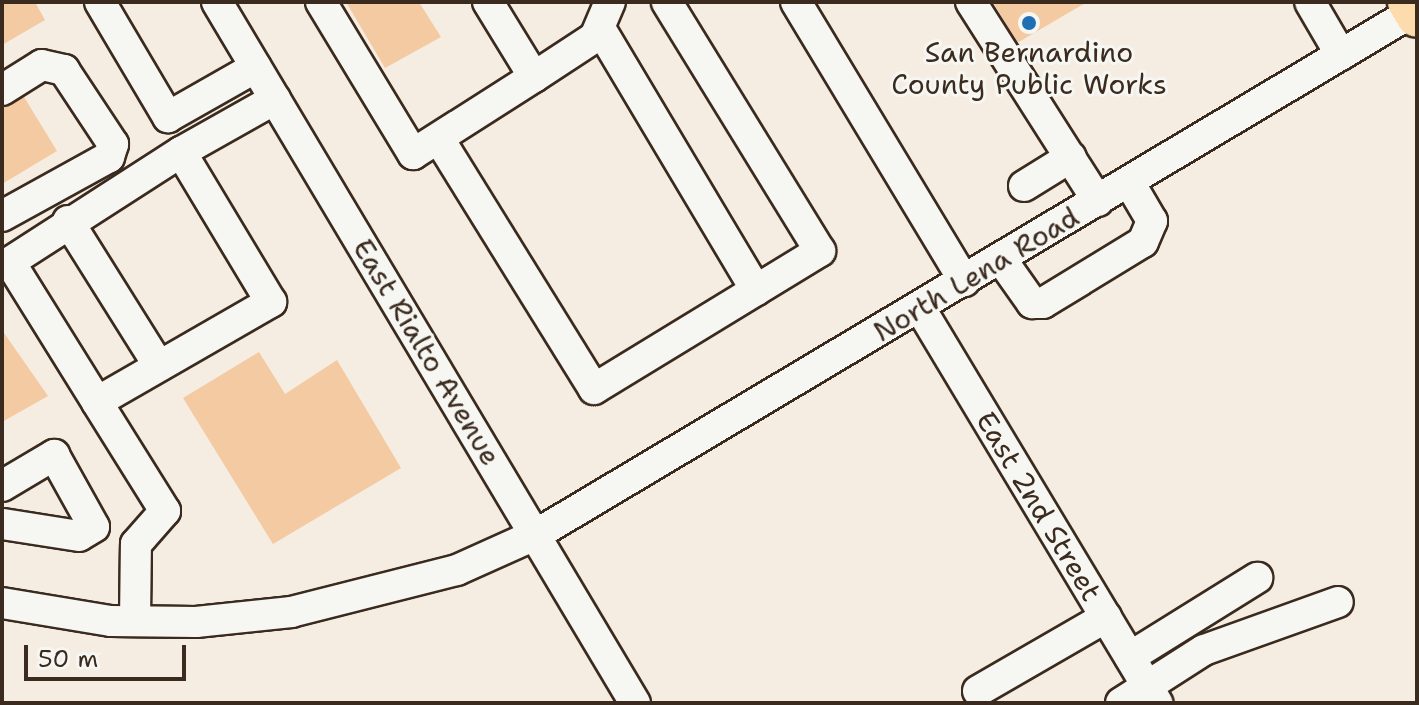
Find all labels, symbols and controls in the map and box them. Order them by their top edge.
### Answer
marker: San Bernardino County Public Works [1020,14,1038,32]
place label: San Bernardino County Public Works [891,35,1167,101]
street label: North Lena Road [867,199,1085,349]
street label: East Rialto Avenue [346,233,508,471]
street label: East 2nd Street [969,405,1109,607]
scale bar [28,629,190,679]
text: 50 m [38,643,98,675]

